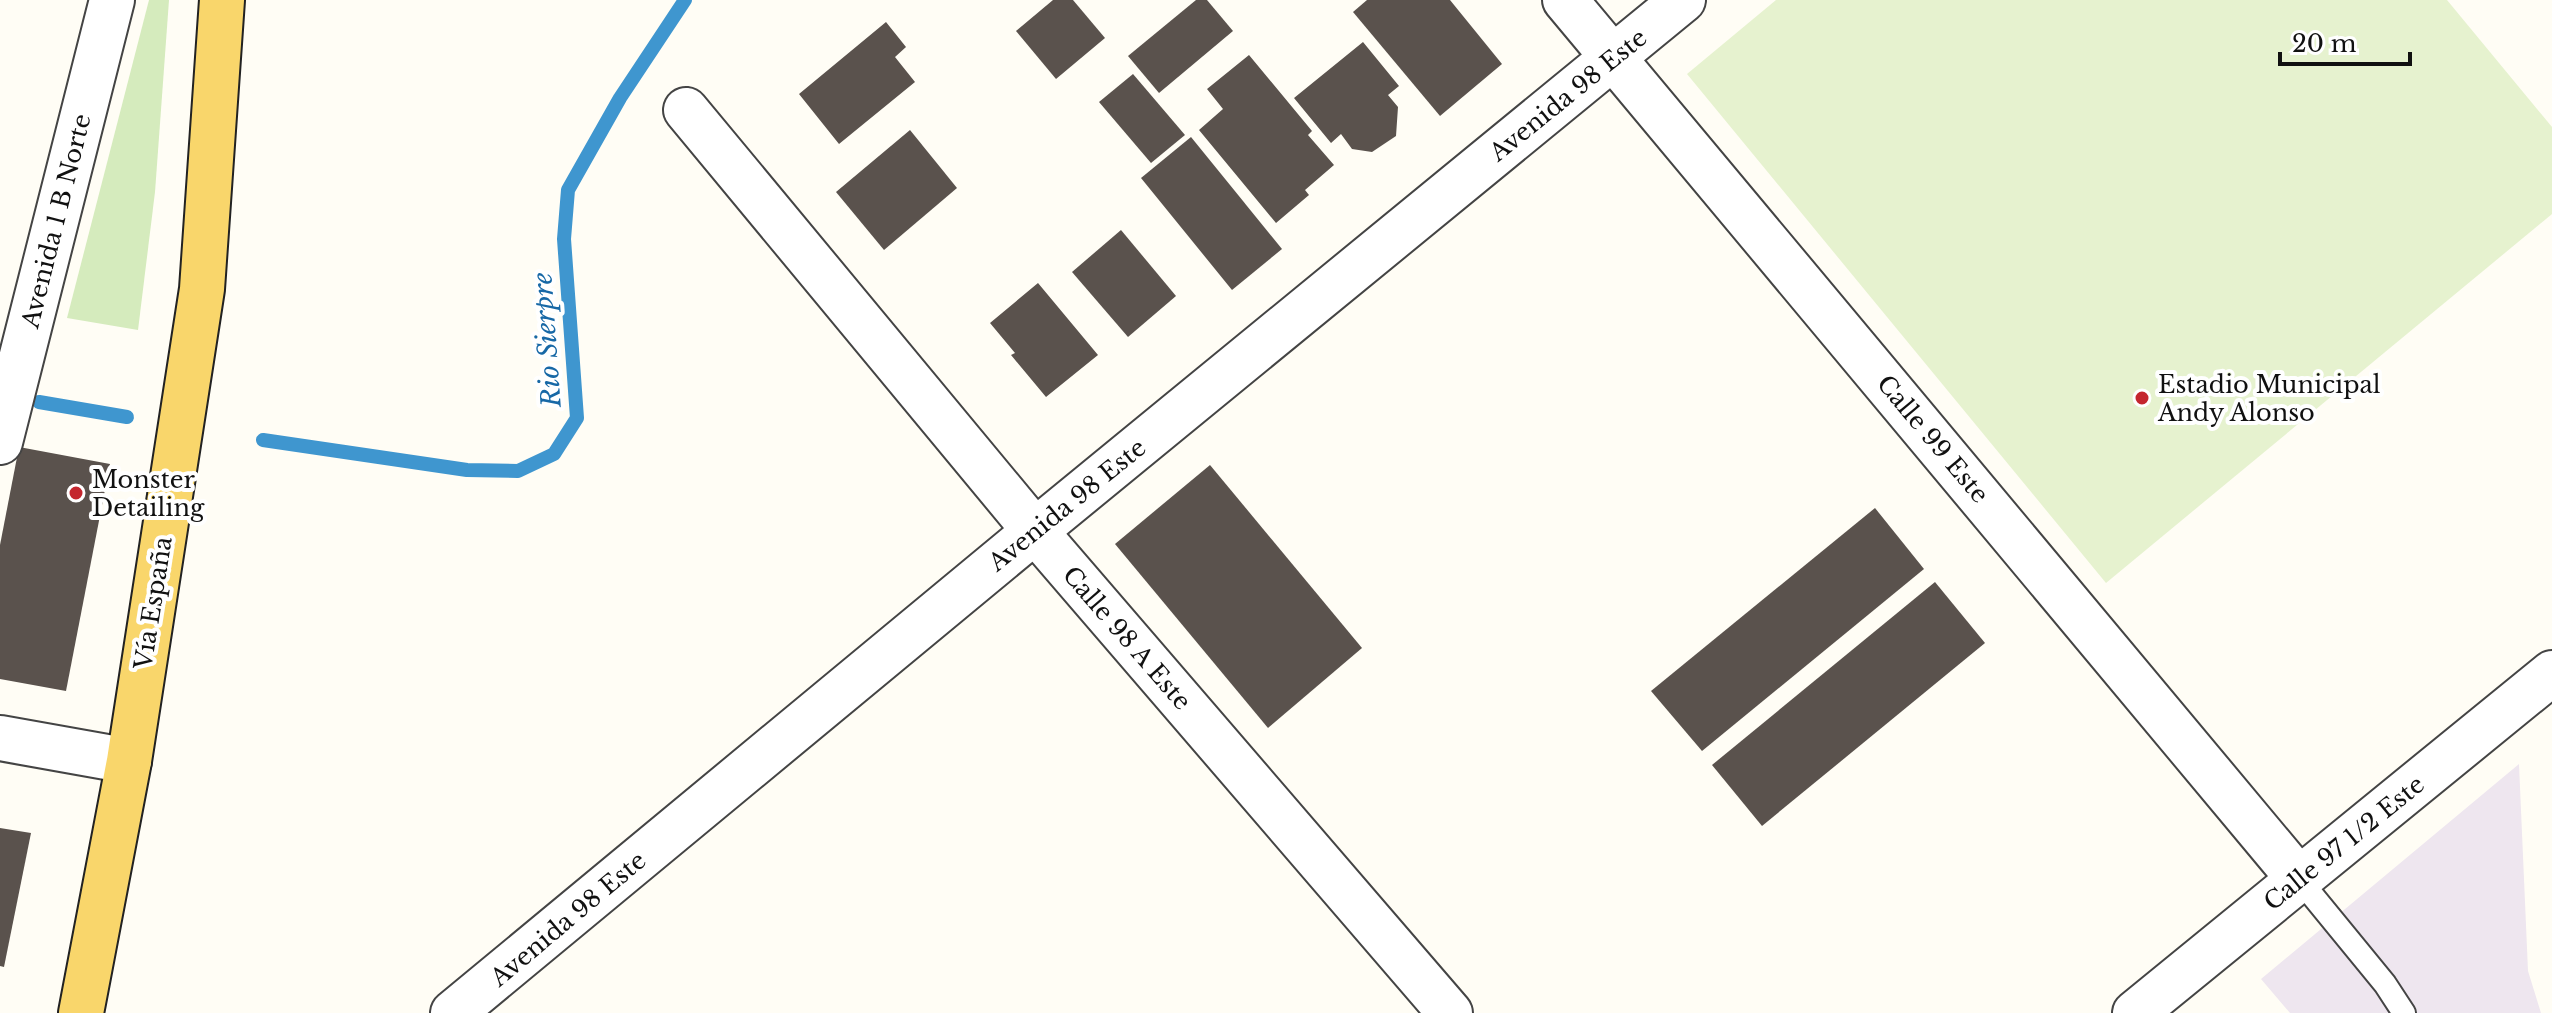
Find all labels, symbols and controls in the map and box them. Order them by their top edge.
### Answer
scale bar [2280,16,2410,66]
street label: Avenida 98 Este [1483,23,1652,168]
text: 20 m [2292,29,2357,58]
street label: Avenida 1 B Norte [15,111,97,332]
water label: Rio Sierpre [526,271,568,410]
street label: Calle 99 Este [1871,369,1995,509]
place label: Estadio Municipal Andy Alonso [2157,370,2381,427]
marker: Estadio Municipal Andy Alonso [2133,389,2151,407]
street label: Avenida 98 Este [982,433,1151,578]
place label: Monster Detailing [92,465,205,522]
marker: Monster Detailing [67,484,85,502]
street label: Vía España [128,534,178,672]
street label: Calle 98 A Este [1057,560,1197,716]
street label: Calle 97 1/2 Este [2258,770,2430,916]
street label: Avenida 98 Este [484,846,652,993]

